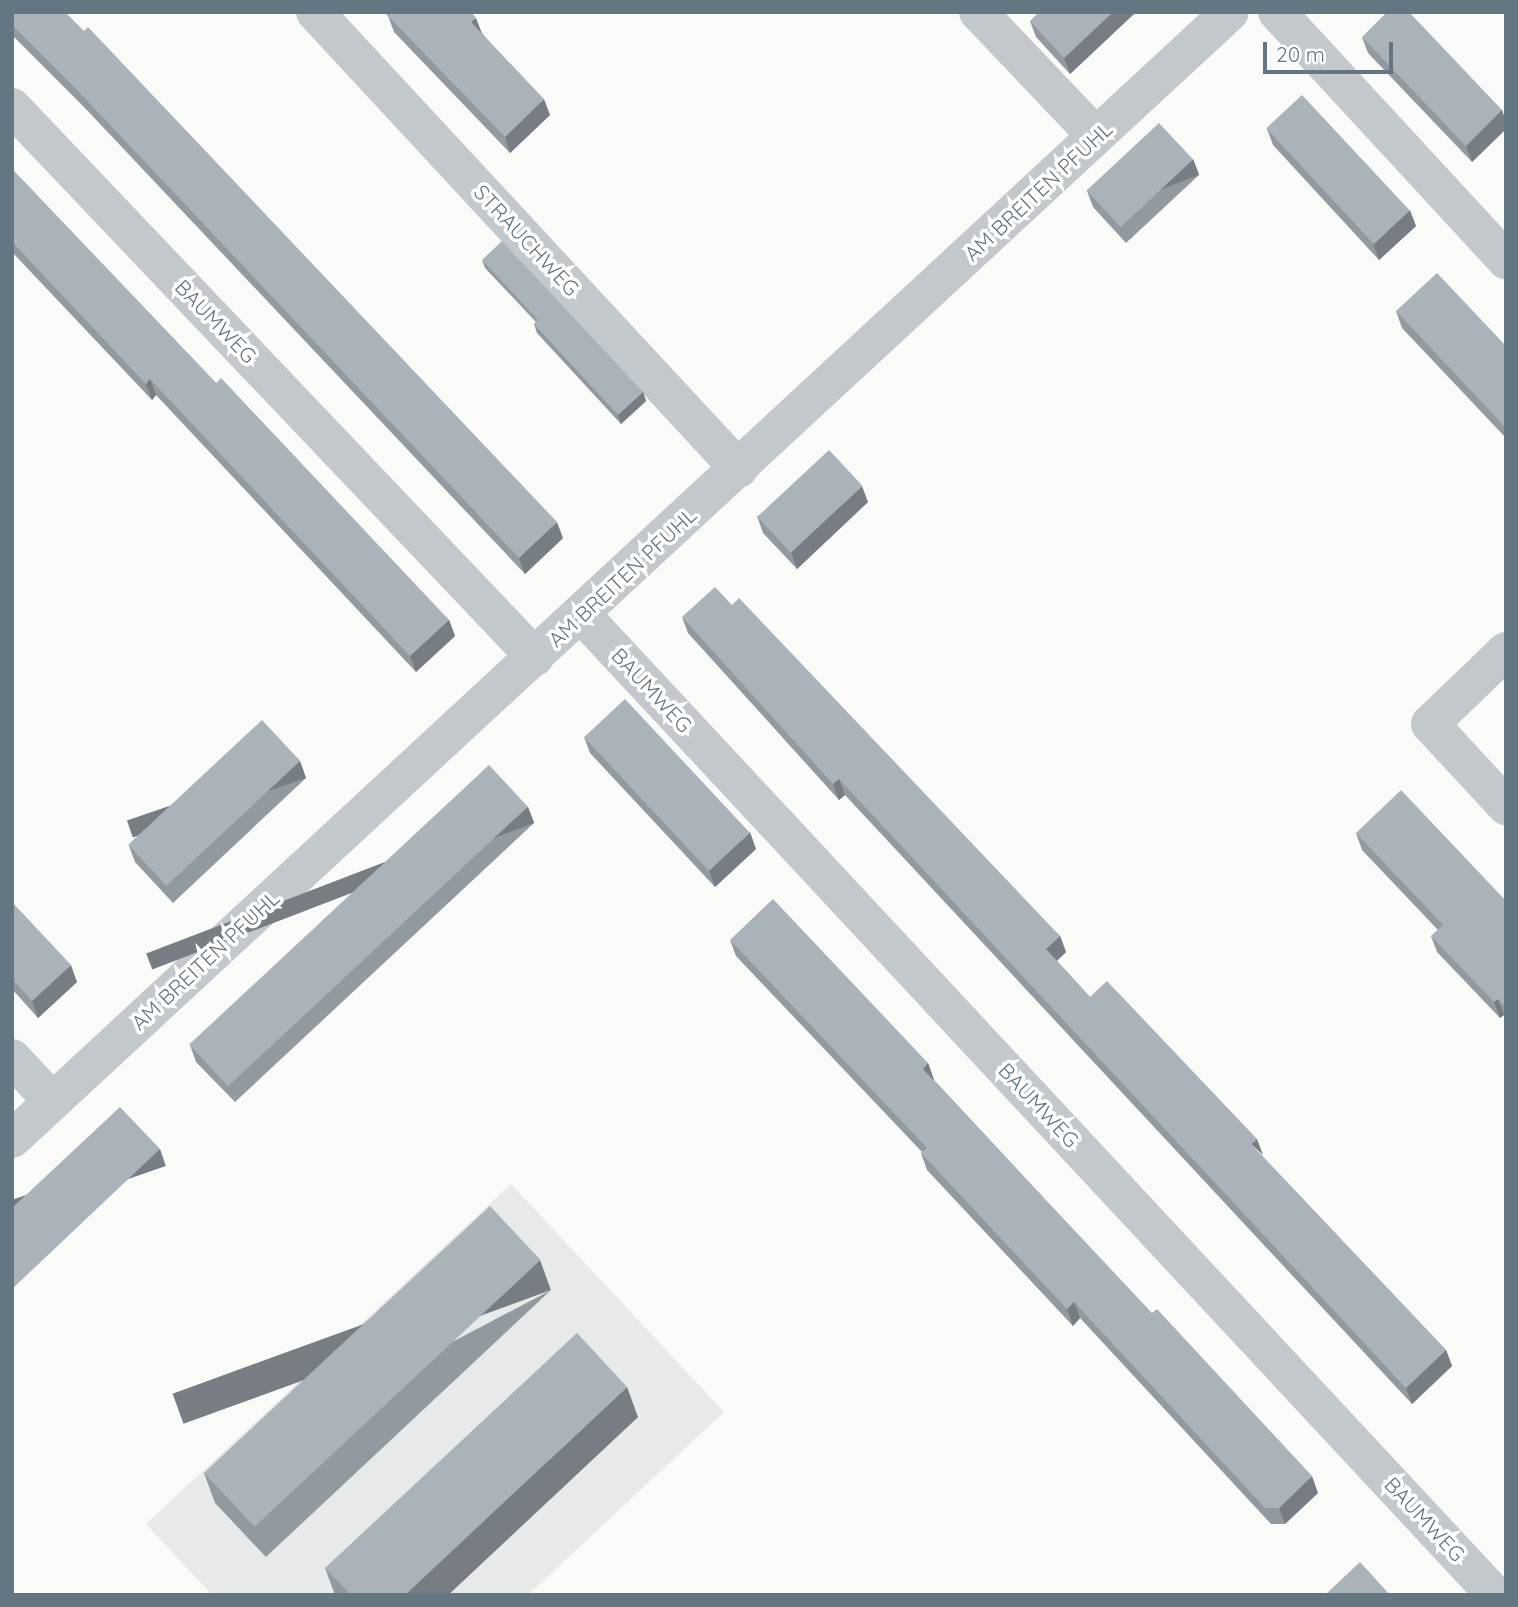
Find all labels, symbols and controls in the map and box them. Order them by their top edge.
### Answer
scale bar [1266,28,1396,72]
text: 20 m [1276,41,1325,67]
street label: AM BREITEN PFUHL [959,116,1117,266]
street label: STRAUCHWEG [469,179,585,301]
street label: BAUMWEG [170,274,262,368]
street label: AM BREITEN PFUHL [543,502,701,652]
street label: BAUMWEG [607,643,697,737]
street label: AM BREITEN PFUHL [126,885,284,1035]
street label: BAUMWEG [994,1058,1084,1152]
street label: BAUMWEG [1380,1472,1470,1566]

